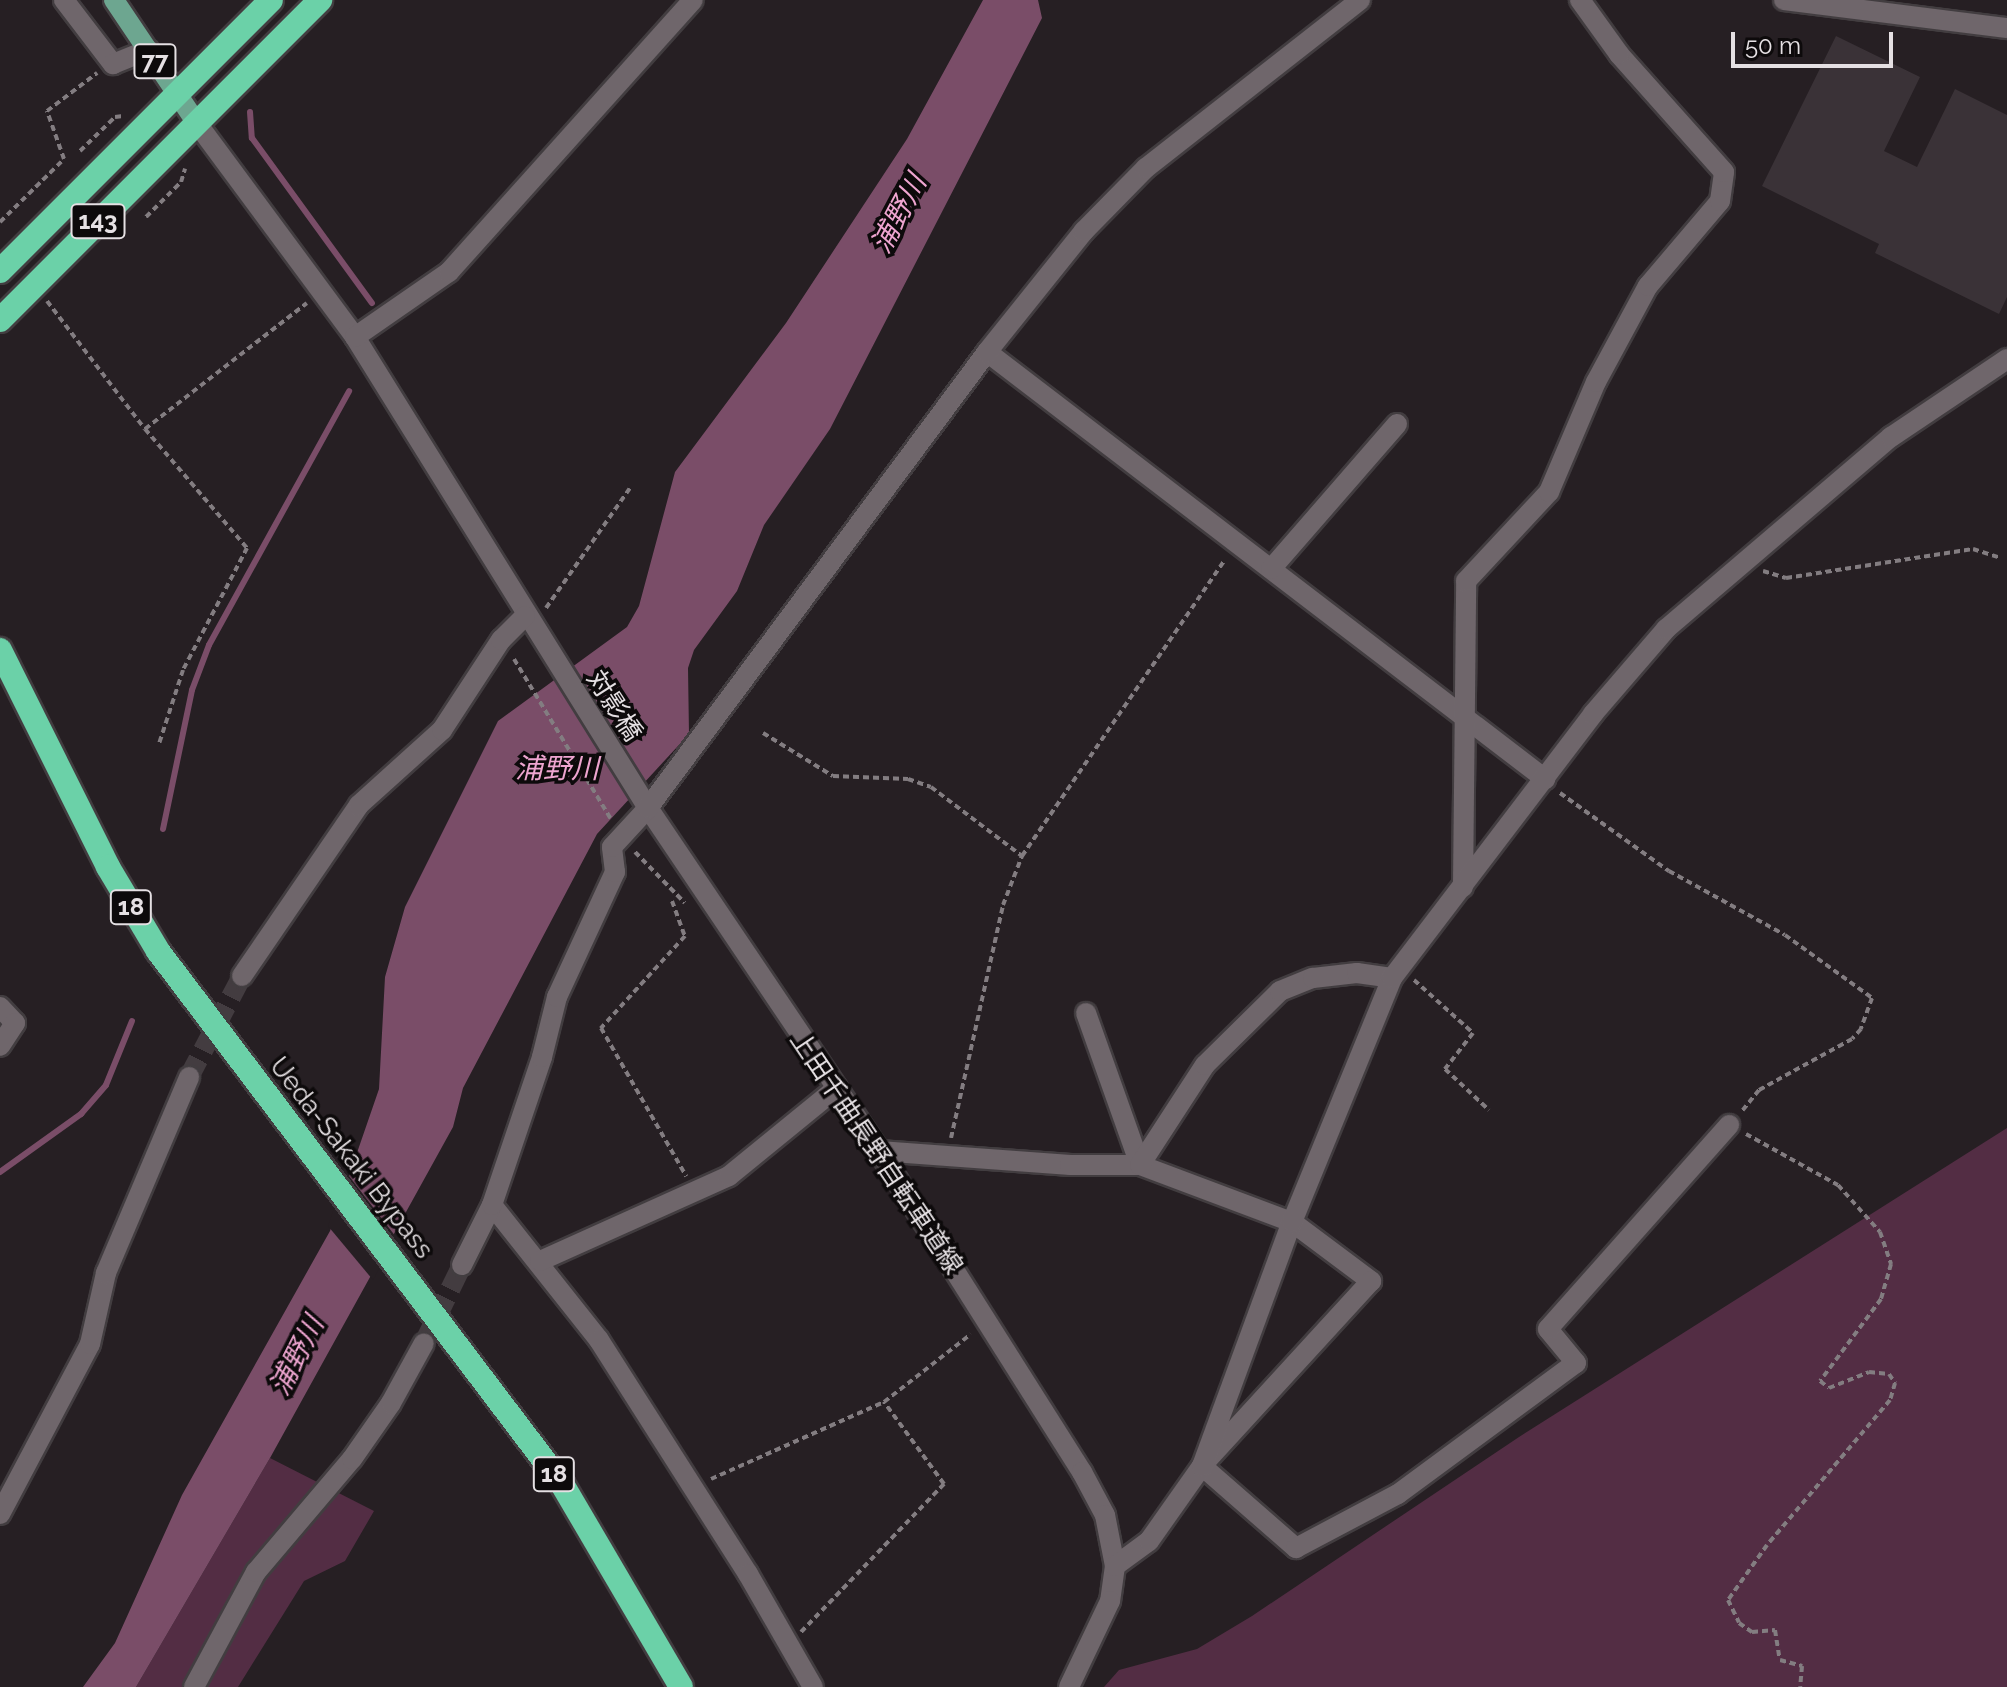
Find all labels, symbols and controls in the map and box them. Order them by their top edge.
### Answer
scale bar [1735,16,1897,66]
text: 50 m [1745,31,1801,60]
road number: 77 [133,41,177,81]
water label: 浦野川 [864,169,934,259]
road number: 143 [70,201,126,241]
street label: 対影橋 [580,665,648,747]
water label: 浦野川 [515,752,599,786]
road number: 18 [109,887,153,927]
street label: 上田千曲長野自転車道線 [783,1026,969,1280]
street label: Ueda-Sakaki Bypass [263,1051,439,1265]
water label: 浦野川 [263,1311,331,1401]
road number: 18 [532,1454,576,1494]

